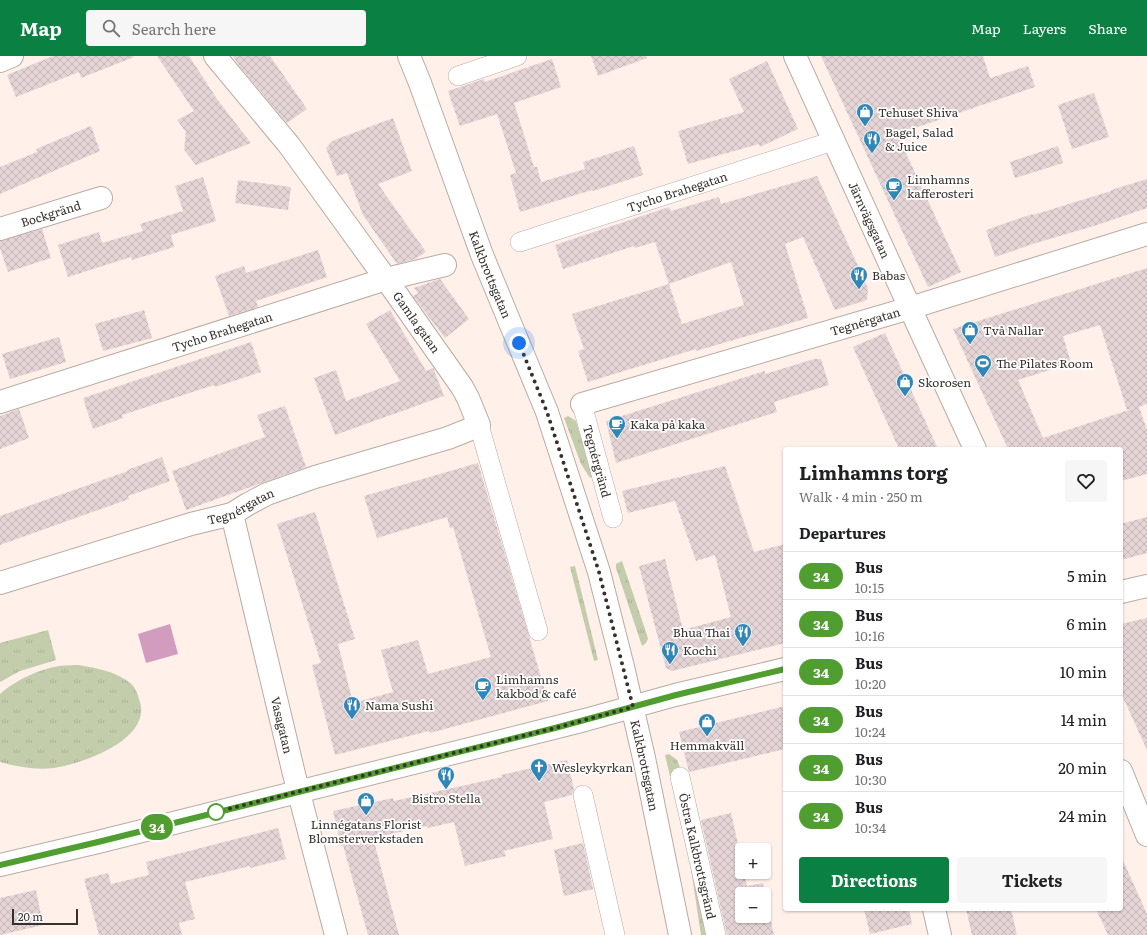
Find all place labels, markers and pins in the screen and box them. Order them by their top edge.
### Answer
shop icon: Tehuset Shiva [855,102,875,127]
place label: Tehuset Shiva [878,103,959,121]
place label: Bagel, Salad & Juice [885,123,954,155]
restaurant icon: Bagel, Salad & Juice [862,129,882,154]
place label: Limhamns kafferosteri [907,170,974,202]
cafe icon: Limhamns kafferosteri [884,176,904,201]
restaurant icon: Babas [849,265,869,290]
place label: Babas [872,266,906,284]
shop icon: Två Nallar [960,320,980,345]
place label: Två Nallar [983,321,1044,339]
sports icon: The Pilates Room [973,353,993,378]
place label: The Pilates Room [996,354,1094,372]
shop icon: Skorosen [895,372,915,397]
place label: Skorosen [918,373,971,391]
cafe icon: Kaka på kaka [607,414,627,439]
place label: Kaka på kaka [630,415,706,433]
restaurant icon: Bhua Thai [733,622,753,647]
place label: Bhua Thai [673,623,730,641]
restaurant icon: Kochi [660,640,680,665]
place label: Kochi [683,641,717,659]
place label: Limhamns kakbod & café [496,670,576,702]
cafe icon: Limhamns kakbod & café [473,676,493,701]
restaurant icon: Nama Sushi [342,695,362,720]
place label: Nama Sushi [365,696,433,714]
shop icon: Hemmakväll [697,712,717,737]
place label: Hemmakväll [670,736,744,754]
church icon: Wesleykyrkan [529,757,549,782]
place label: Wesleykyrkan [552,758,633,776]
restaurant icon: Bistro Stella [436,765,456,790]
place label: Bistro Stella [411,789,481,807]
shop icon: Linnégatans Florist Blomsterverkstaden [356,791,376,816]
unlabelled marker [207,803,225,821]
place label: Linnégatans Florist Blomsterverkstaden [308,815,424,847]

